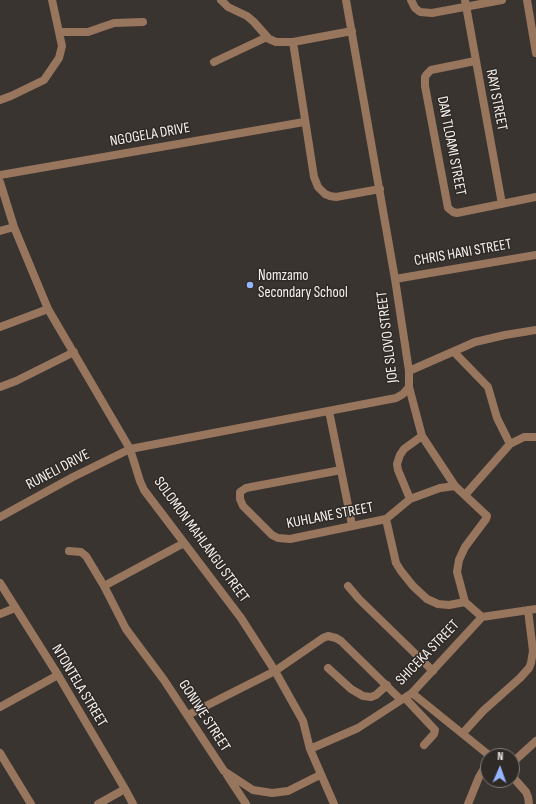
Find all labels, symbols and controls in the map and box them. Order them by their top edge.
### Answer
street label: RAYI STREET [481,68,511,132]
street label: DAN TLOAMI STREET [433,95,469,197]
street label: NGOGELA DRIVE [109,119,191,151]
street label: CHRIS HANI STREET [413,236,513,270]
place label: Nomzamo Secondary School [258,267,348,302]
marker: Nomzamo Secondary School [245,280,255,290]
street label: JOE SLOVO STREET [373,290,403,384]
street label: RUNELI DRIVE [23,446,93,494]
street label: SOLOMON MAHLANGU STREET [149,474,253,606]
street label: KUHLANE STREET [285,499,375,533]
street label: SHICEKA STREET [392,617,464,689]
street label: NTONTELA STREET [47,641,111,731]
street label: GONIWE STREET [174,677,234,755]
north arrow [480,748,520,788]
text: N [497,750,504,763]

